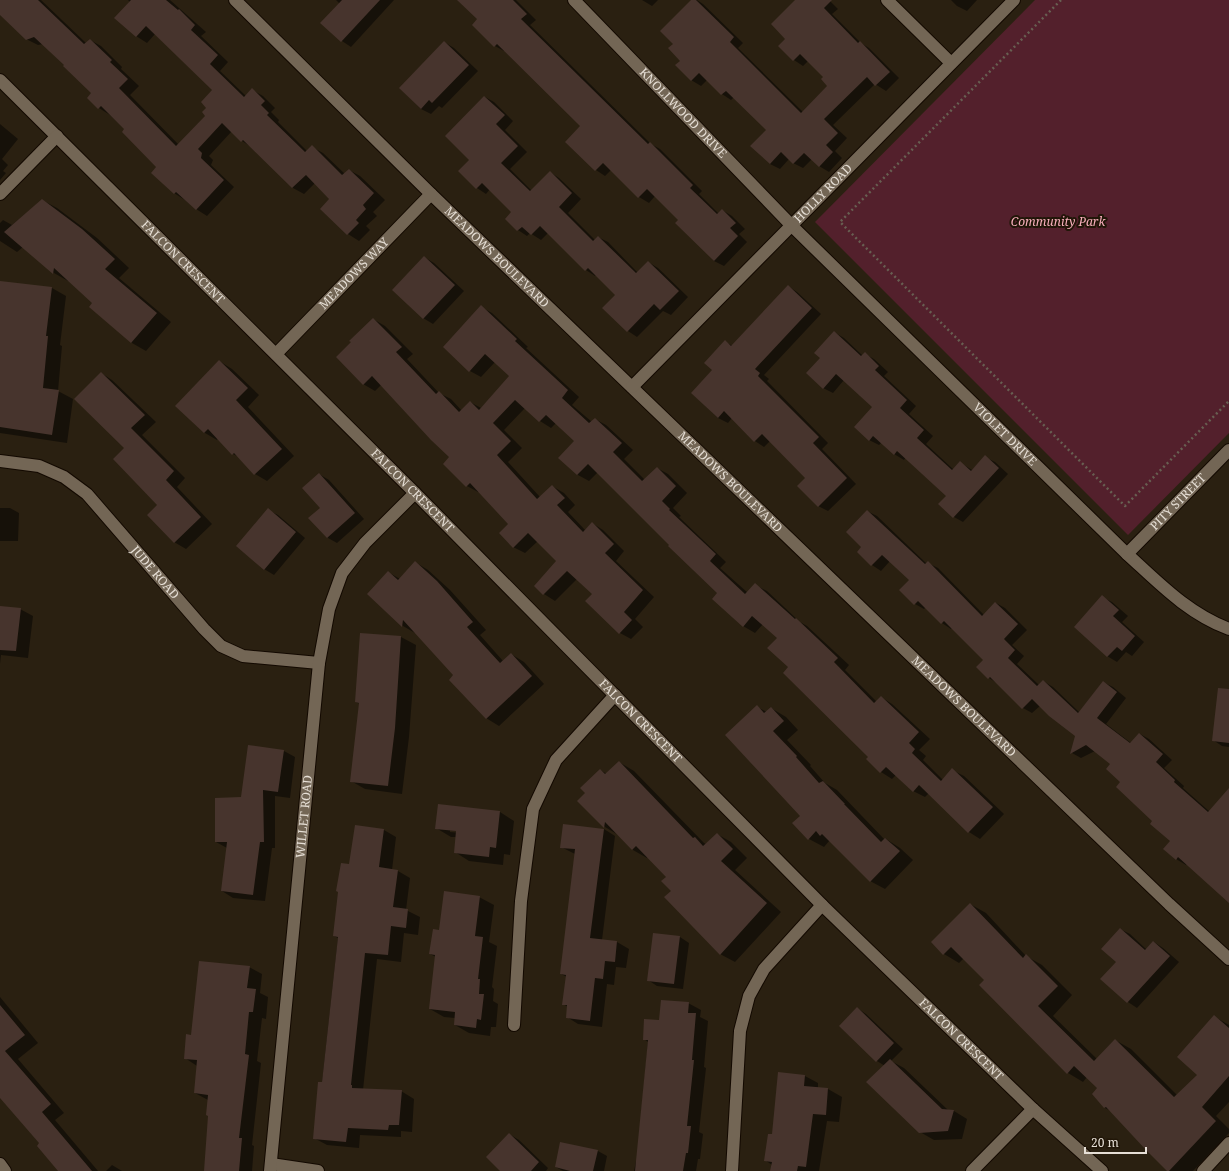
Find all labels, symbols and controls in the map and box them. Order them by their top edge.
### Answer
street label: KNOLLWOOD DRIVE [636,64,731,162]
street label: HOLLY ROAD [790,160,856,226]
street label: MEADOWS BOULEVARD [441,203,553,311]
park label: Community Park [1011,213,1106,230]
street label: FALCON CRESCENT [138,216,229,307]
street label: MEADOWS WAY [315,233,393,313]
street label: VIOLET DRIVE [970,399,1041,469]
street label: MEADOWS BOULEVARD [675,427,787,536]
street label: FALCON CRESCENT [367,445,459,536]
street label: PITY STREET [1146,469,1210,534]
street label: JUDE ROAD [127,541,183,603]
street label: MEADOWS BOULEVARD [908,652,1020,761]
street label: FALCON CRESCENT [595,675,686,767]
street label: WILLET ROAD [291,774,316,859]
street label: FALCON CRESCENT [915,994,1008,1084]
scale bar [1085,1129,1146,1155]
text: 20 m [1091,1134,1119,1151]

